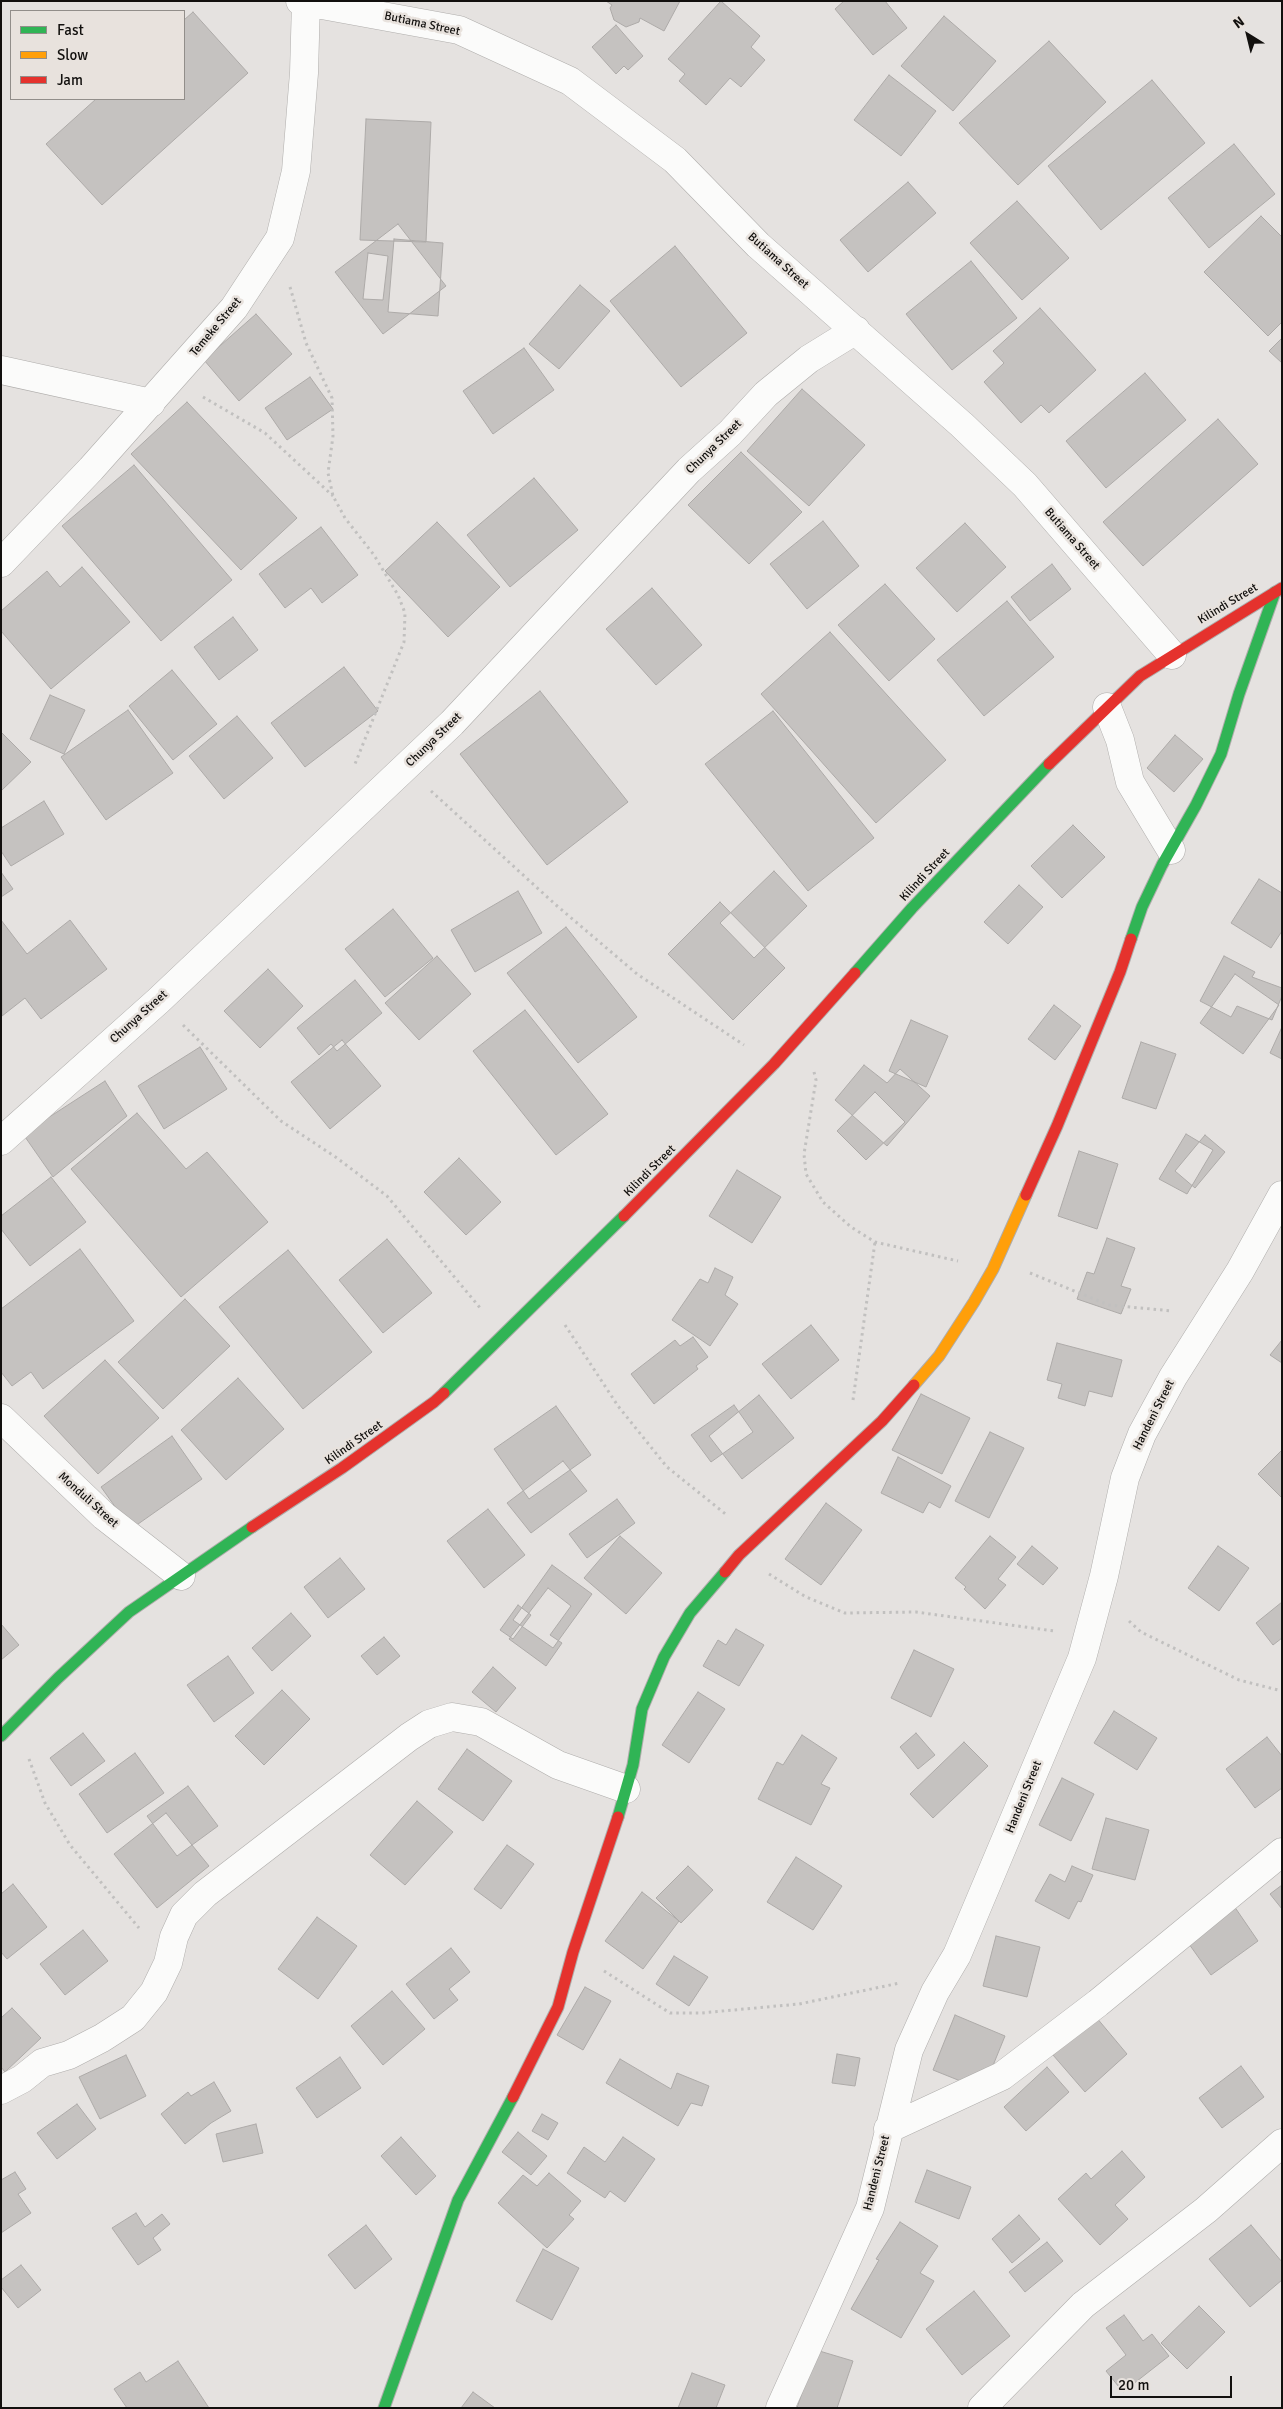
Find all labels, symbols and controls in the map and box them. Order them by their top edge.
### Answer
street label: Butiama Street [383,9,461,39]
legend [10,10,185,100]
north arrow [1223,10,1273,60]
text: N [1230,13,1248,32]
text: Fast [57,21,84,39]
text: Slow [57,46,88,64]
text: Jam [57,71,83,89]
street label: Butiama Street [745,230,811,292]
street label: Temeke Street [187,295,245,359]
street label: Chunya Street [683,417,745,477]
street label: Butiama Street [1041,505,1103,573]
street label: Kilindi Street [1196,581,1260,627]
street label: Chunya Street [403,710,465,770]
street label: Kilindi Street [897,846,953,904]
street label: Chunya Street [107,988,171,1046]
street label: Kilindi Street [621,1142,679,1200]
street label: Handeni Street [1130,1378,1178,1452]
street label: Kilindi Street [322,1418,386,1468]
street label: Monduli Street [55,1469,121,1531]
street label: Handeni Street [1003,1759,1045,1835]
street label: Handeni Street [861,2134,893,2212]
scale bar [1113,2366,1236,2398]
text: 20 m [1118,2376,1149,2394]

